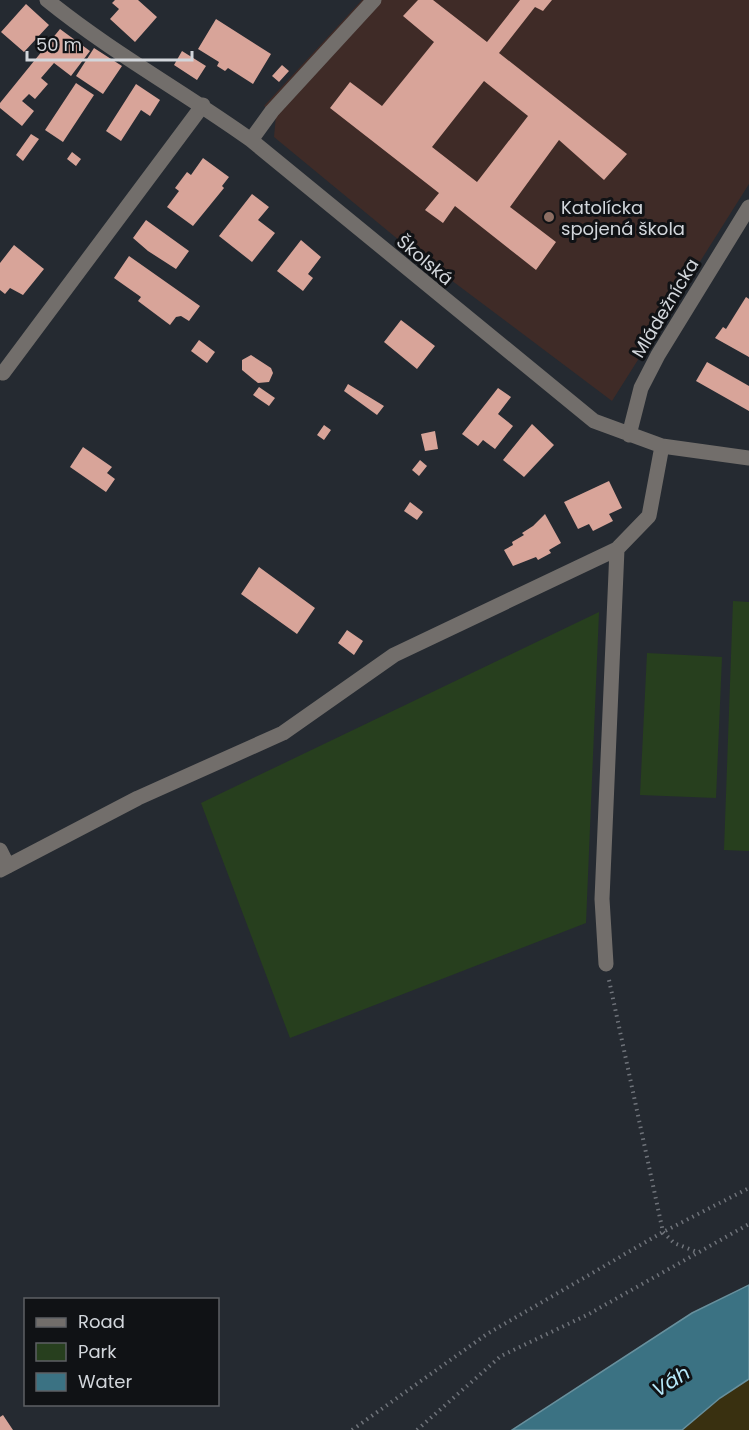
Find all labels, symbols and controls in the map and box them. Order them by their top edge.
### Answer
scale bar [27,24,192,62]
text: 50 m [36,32,82,57]
place label: Katolícka spojená škola [561,195,685,241]
marker: Katolícka spojená škola [542,210,556,224]
street label: Školská [391,229,459,291]
street label: Mládežnícka [625,254,705,362]
legend [24,1298,219,1406]
text: Road [78,1309,125,1334]
text: Park [78,1339,117,1364]
water label: Váh [647,1359,695,1403]
text: Water [78,1369,132,1394]

